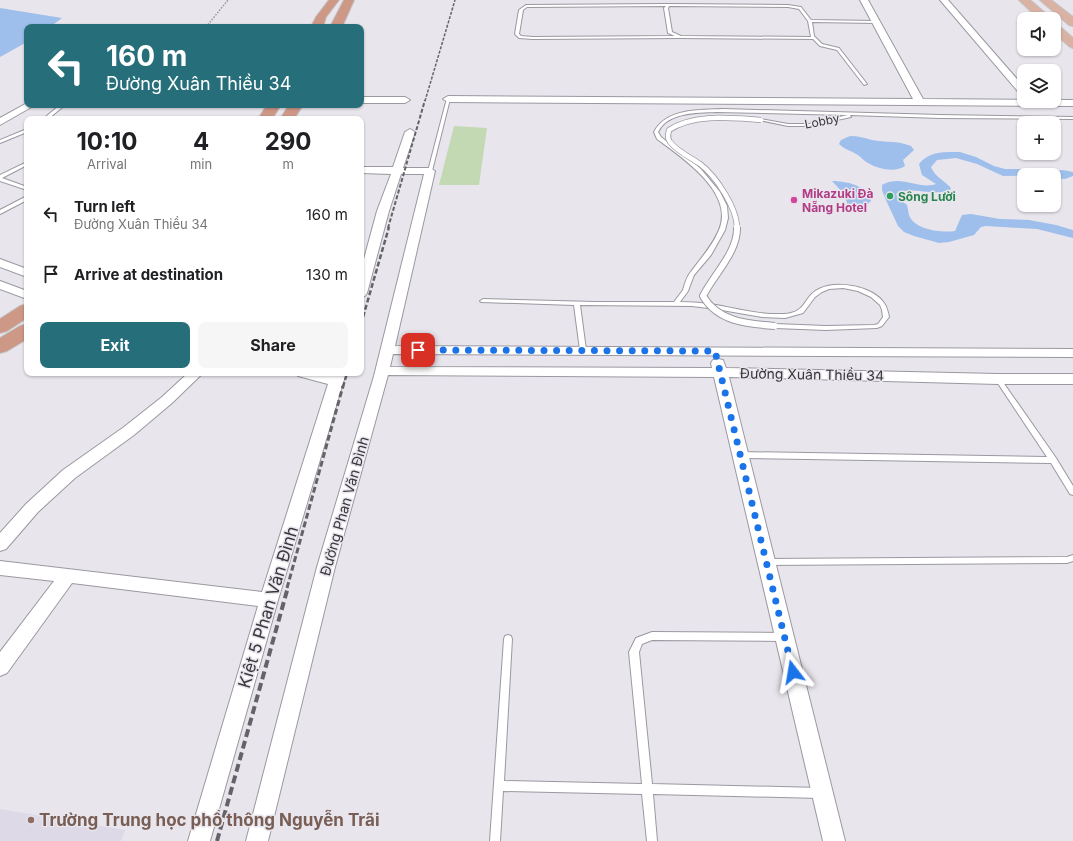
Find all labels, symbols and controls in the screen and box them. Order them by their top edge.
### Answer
map controls [1017,12,1061,212]
button: sound [1017,12,1061,56]
text: 160 m [106,39,187,73]
icon: left [40,40,92,92]
button: layers [1017,64,1061,108]
text: Đường Xuân Thiều 34 [106,73,291,94]
street label: Lobby [803,110,841,132]
button: + [1017,116,1061,160]
text: 10:10 [76,127,138,156]
text: 4 [193,127,209,156]
text: 290 [265,127,312,156]
text: Arrival [87,156,127,172]
text: min [190,156,212,172]
text: m [282,156,294,172]
button: − [1017,168,1061,212]
place label: Mikazuki Đà Nẵng Hotel [802,186,873,215]
place label: Sông Lười [898,189,956,204]
marker: Sông Lười [885,191,895,201]
marker: Mikazuki Đà Nẵng Hotel [789,195,799,205]
text: Turn left [74,197,135,216]
icon: left [40,203,62,225]
text: 160 m [306,205,348,224]
text: Đường Xuân Thiều 34 [74,216,208,232]
icon: arrive [40,263,62,285]
text: Arrive at destination [74,265,223,284]
text: 130 m [306,265,348,284]
button: Exit [40,322,190,368]
button: Share [198,322,348,368]
pin [401,333,435,367]
icon: arrive [407,339,429,361]
street label: Đường Xuân Thiều 34 [740,364,884,384]
street label: Đường Phan Văn Đình [316,435,372,577]
street label: Kiệt 5 Phan Văn Đình [234,524,302,690]
position arrow [772,651,814,693]
place label: Trường Trung học phổ thông Nguyễn Trãi [39,809,380,830]
marker: Trường Trung học phổ thông Nguyễn Trãi [26,815,36,825]

